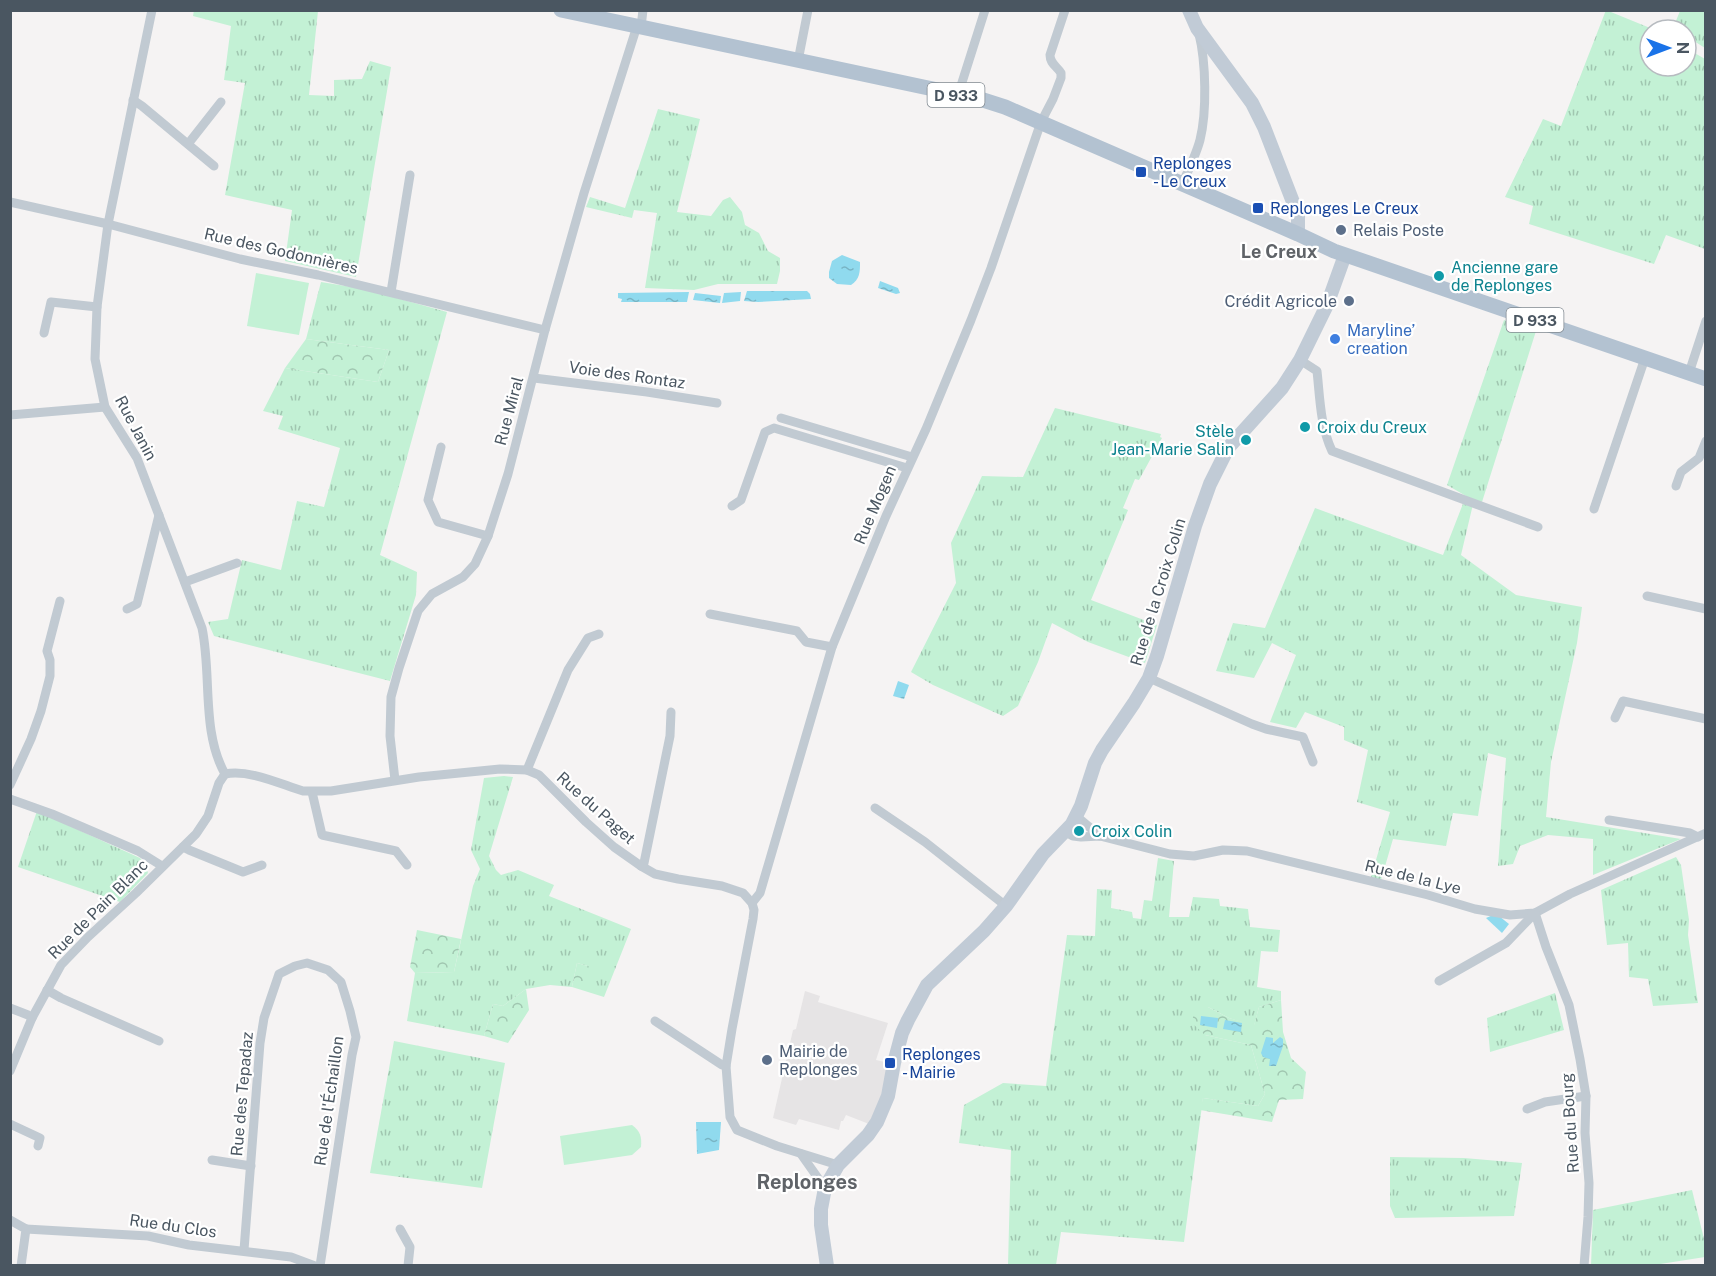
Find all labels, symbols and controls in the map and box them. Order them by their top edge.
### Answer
north arrow [1638,18,1698,78]
text: N [1673,42,1692,54]
road number: D 933 [928,83,984,107]
place label: Replonges - Le Creux [1153,154,1232,191]
marker: Replonges - Le Creux [1134,165,1148,179]
place label: Replonges Le Creux [1270,199,1419,218]
marker: Replonges Le Creux [1251,201,1265,215]
place label: Relais Poste [1353,221,1444,240]
marker: Relais Poste [1334,223,1348,237]
street label: Rue des Godonnières [202,224,360,278]
district label: Le Creux [1241,241,1318,262]
place label: Ancienne gare de Replonges [1451,258,1558,295]
marker: Ancienne gare de Replonges [1432,269,1446,283]
place label: Crédit Agricole [1225,292,1337,311]
marker: Crédit Agricole [1342,294,1356,308]
road number: D 933 [1506,308,1564,332]
place label: Maryline’ creation [1347,321,1415,358]
marker: Maryline’ creation [1328,332,1342,346]
street label: Voie des Rontaz [568,357,687,393]
street label: Rue Miral [491,374,527,448]
street label: Rue Janin [111,392,161,464]
place label: Croix du Creux [1317,418,1427,437]
marker: Croix du Creux [1298,420,1312,434]
place label: Stèle Jean-Marie Salin [1111,422,1234,459]
marker: Stèle Jean-Marie Salin [1239,433,1253,447]
street label: Rue Mogen [850,463,900,547]
street label: Rue de la Croix Colin [1126,516,1190,668]
street label: Rue du Paget [553,768,639,848]
place label: Croix Colin [1091,822,1172,841]
marker: Croix Colin [1072,824,1086,838]
street label: Rue de Pain Blanc [44,855,152,963]
street label: Rue de la Lye [1363,856,1463,898]
street label: Rue des Tepadaz [227,1031,257,1157]
street label: Rue de l'Échaillon [309,1035,348,1167]
place label: Mairie de Replonges [779,1042,858,1079]
place label: Replonges - Mairie [902,1045,981,1082]
marker: Mairie de Replonges [760,1053,774,1067]
marker: Replonges - Mairie [883,1056,897,1070]
street label: Rue du Bourg [1557,1072,1583,1174]
district label: Replonges [757,1170,857,1194]
street label: Rue du Clos [128,1210,218,1242]

